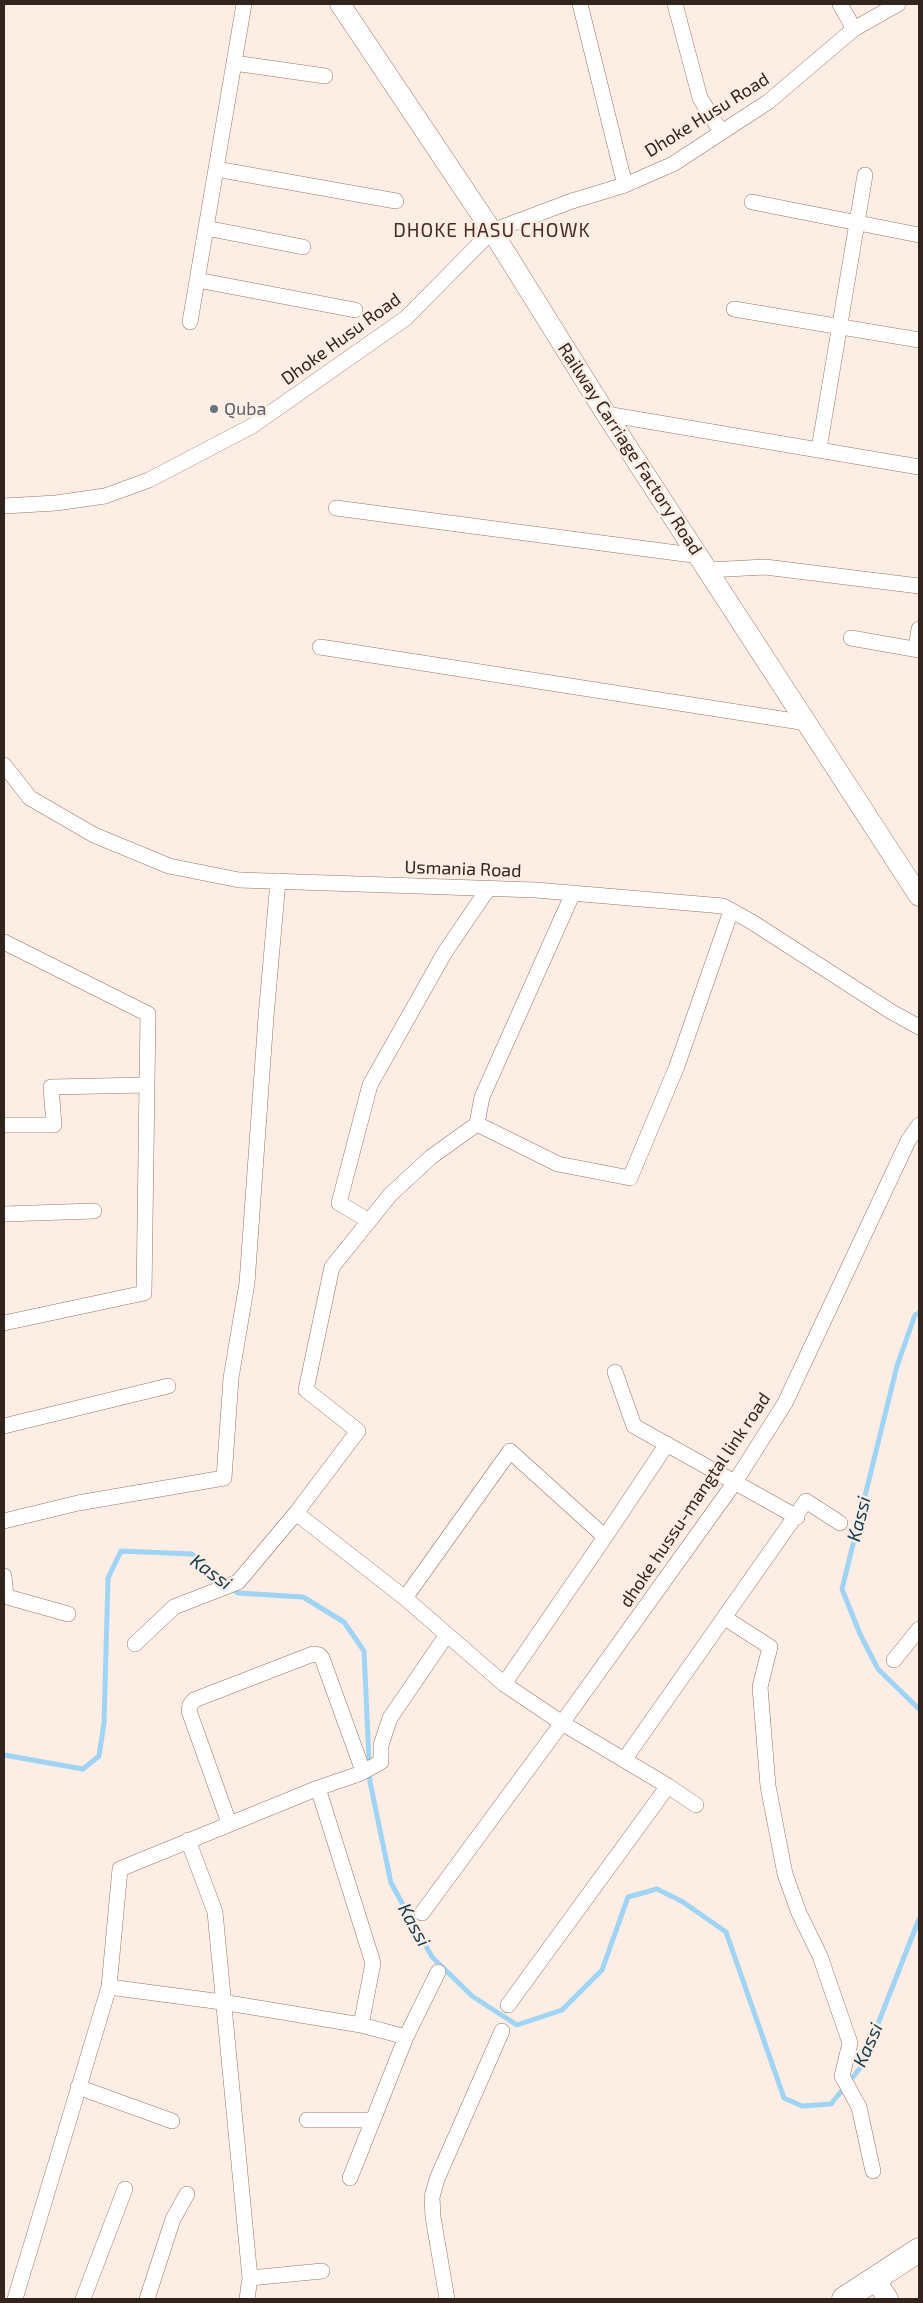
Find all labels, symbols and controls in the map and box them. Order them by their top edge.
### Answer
street label: Dhoke Husu Road [641,68,773,162]
district label: DHOKE HASU CHOWK [391,220,593,242]
street label: Dhoke Husu Road [277,288,405,390]
street label: Railway Carriage Factory Road [553,339,707,559]
place label: Quba [224,398,266,420]
marker: Quba [208,403,220,415]
street label: Usmania Road [404,856,522,882]
street label: dhoke hussu-mangtal link road [615,1389,775,1611]
water label: Kassi [842,1494,876,1544]
water label: Kassi [186,1549,236,1595]
water label: Kassi [393,1899,435,1951]
water label: Kassi [848,2019,888,2071]

